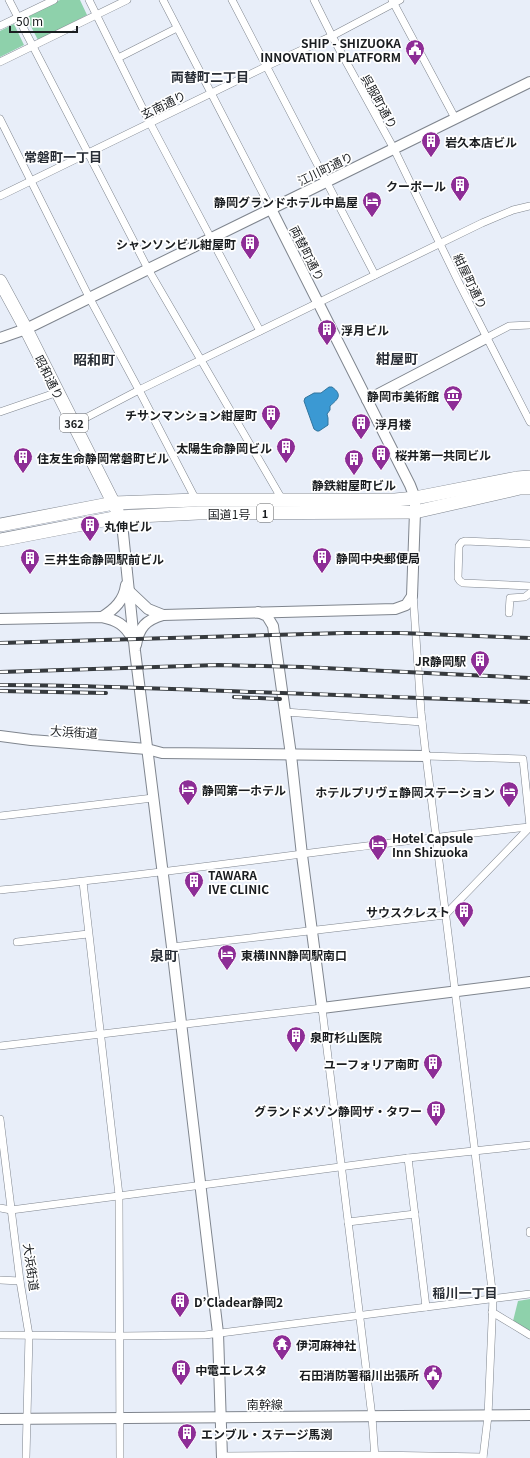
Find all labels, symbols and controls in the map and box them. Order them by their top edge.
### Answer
scale bar [10,8,77,34]
text: 50 m [16,12,43,29]
place label: SHIP - SHIZUOKA INNOVATION PLATFORM [260,34,401,65]
public building icon: SHIP - SHIZUOKA INNOVATION PLATFORM [404,38,426,66]
district label: 両替町二丁目 [171,67,249,86]
street label: 呉服町通り [358,71,402,131]
street label: 玄南通り [138,86,188,122]
building icon: 岩久本店ビル [420,130,442,158]
place label: 岩久本店ビル [445,133,517,150]
district label: 常磐町一丁目 [24,147,102,166]
street label: 江川町通り [294,147,356,189]
building icon: クーポール [449,174,471,202]
place label: クーポール [386,177,446,194]
hotel icon: 静岡グランドホテル中島屋 [361,190,383,218]
place label: 静岡グランドホテル中島屋 [214,193,358,210]
street label: 両替町通り [287,222,329,284]
building icon: シャンソンビル紺屋町 [239,232,261,260]
place label: シャンソンビル紺屋町 [116,235,236,252]
street label: 紺屋町通り [450,250,492,312]
building icon: 浮月ビル [316,318,338,346]
place label: 浮月ビル [341,321,389,338]
district label: 紺屋町 [376,348,418,368]
district label: 昭和町 [73,349,115,369]
street label: 昭和通り [32,352,68,402]
museum icon: 静岡市美術館 [442,384,464,412]
place label: 静岡市美術館 [367,387,439,404]
building icon: チサンマンション紺屋町 [260,403,282,431]
place label: チサンマンション紺屋町 [125,406,257,423]
building icon: 浮月楼 [350,412,372,440]
road number: 362 [60,414,88,432]
place label: 浮月楼 [375,415,411,432]
building icon: 太陽生命静岡ビル [275,436,297,464]
place label: 太陽生命静岡ビル [176,439,272,456]
building icon: 桜井第一共同ビル [370,443,392,471]
building icon: 住友生命静岡常磐町ビル [12,446,34,474]
place label: 桜井第一共同ビル [395,446,491,463]
building icon: 静鉄紺屋町ビル [343,448,365,476]
place label: 住友生命静岡常磐町ビル [37,449,169,466]
place label: 静鉄紺屋町ビル [312,476,396,493]
road number: 1 [257,504,273,522]
street label: 国道1号 [208,505,250,522]
building icon: 丸伸ビル [79,514,101,542]
place label: 丸伸ビル [104,517,152,534]
building icon: 静岡中央郵便局 [311,546,333,574]
building icon: 三井生命静岡駅前ビル [19,547,41,575]
place label: 静岡中央郵便局 [336,549,420,566]
place label: 三井生命静岡駅前ビル [44,550,164,567]
building icon: JR静岡駅 [469,649,491,677]
place label: JR静岡駅 [415,652,466,669]
street label: 大浜街道 [49,721,99,741]
hotel icon: 静岡第一ホテル [177,778,199,806]
hotel icon: ホテルプリヴェ静岡ステーション [498,780,520,808]
place label: 静岡第一ホテル [202,781,286,798]
place label: ホテルプリヴェ静岡ステーション [315,783,495,800]
place label: Hotel Capsule Inn Shizuoka [392,829,473,860]
hotel icon: Hotel Capsule Inn Shizuoka [367,833,389,861]
place label: TAWARA IVE CLINIC [208,866,269,897]
building icon: TAWARA IVE CLINIC [183,870,205,898]
building icon: サウスクレスト [453,900,475,928]
place label: サウスクレスト [366,903,450,920]
hotel icon: 東横INN静岡駅南口 [216,943,238,971]
district label: 泉町 [150,945,178,965]
place label: 東横INN静岡駅南口 [241,946,347,963]
building icon: 泉町杉山医院 [285,1025,307,1053]
place label: 泉町杉山医院 [310,1028,382,1045]
building icon: ユーフォリア南町 [422,1052,444,1080]
place label: ユーフォリア南町 [324,1055,419,1072]
building icon: グランドメゾン静岡ザ・タワー [425,1099,447,1127]
place label: グランドメゾン静岡ザ・タワー [254,1102,422,1119]
street label: 大浜街道 [20,1242,44,1292]
district label: 稲川一丁目 [432,1283,498,1302]
building icon: D’Cladear静岡2 [169,1290,191,1318]
place label: D’Cladear静岡2 [194,1293,283,1310]
temple icon: 伊河麻神社 [271,1333,293,1361]
place label: 伊河麻神社 [296,1336,356,1353]
building icon: 中電エレスタ [170,1358,192,1386]
place label: 中電エレスタ [195,1361,267,1378]
public building icon: 石田消防署稲川出張所 [422,1363,444,1391]
place label: 石田消防署稲川出張所 [299,1366,419,1383]
street label: 南幹線 [247,1395,283,1412]
building icon: エンブル・ステージ馬渕 [176,1422,198,1450]
place label: エンブル・ステージ馬渕 [201,1425,332,1442]

